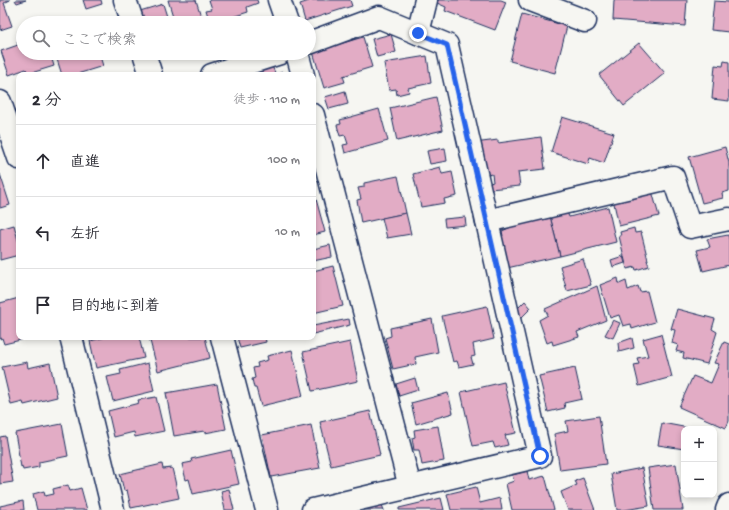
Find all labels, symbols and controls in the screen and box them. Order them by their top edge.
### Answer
search box [16,16,316,60]
route end [409,24,427,42]
icon: search [30,27,52,49]
text: ここで検索 [62,32,137,50]
text: 2 分 [32,92,61,112]
text: 徒歩 · 110 m [234,93,300,108]
icon: ahead [32,150,54,172]
text: 100 m [268,153,300,168]
text: 直進 [70,154,100,172]
icon: left [32,222,54,244]
text: 10 m [275,225,300,240]
text: 左折 [70,226,100,244]
icon: arrive [32,294,54,316]
text: 目的地に到着 [70,298,160,316]
map controls [681,426,717,498]
button: + [681,426,717,462]
route start [531,447,549,465]
button: − [681,462,717,498]

